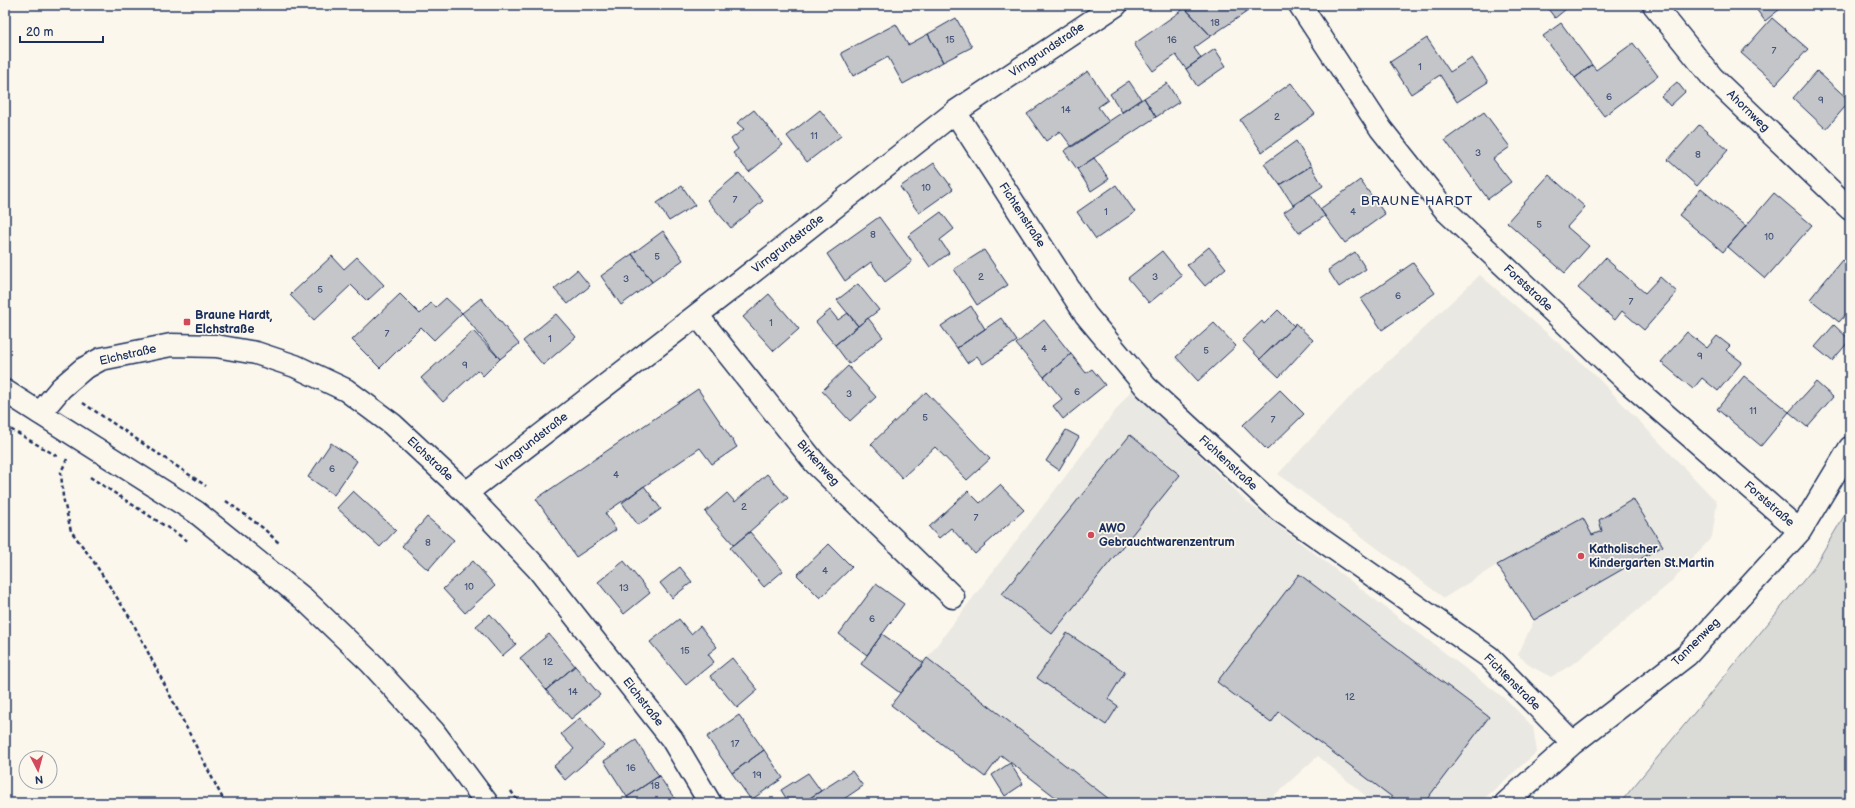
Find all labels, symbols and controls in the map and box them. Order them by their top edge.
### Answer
house number: 18 [1210,17,1220,29]
scale bar [20,18,103,44]
street label: Virngrundstraße [1007,19,1087,81]
text: 20 m [26,25,53,40]
house number: 15 [945,34,955,46]
house number: 16 [1167,34,1177,46]
house number: 7 [1772,45,1777,57]
house number: 1 [1418,61,1422,73]
street label: Ahornweg [1723,87,1773,135]
house number: 6 [1606,91,1612,103]
house number: 9 [1818,94,1824,106]
house number: 14 [1061,104,1071,116]
house number: 2 [1274,111,1280,123]
house number: 11 [810,130,818,142]
house number: 3 [1475,147,1481,159]
house number: 8 [1695,149,1701,161]
street label: Fichtenstraße [995,180,1049,250]
house number: 10 [921,182,931,194]
district label: BRAUNE HARDT [1361,193,1473,209]
house number: 7 [733,194,738,206]
house number: 1 [1104,206,1108,218]
house number: 4 [1350,206,1356,218]
street label: Virngrundstraße [749,211,827,277]
house number: 5 [1536,219,1542,231]
house number: 8 [870,229,876,241]
house number: 10 [1764,231,1774,243]
house number: 5 [654,251,660,263]
street label: Forststraße [1500,261,1556,315]
house number: 2 [978,271,984,283]
house number: 3 [1152,271,1158,283]
house number: 3 [623,273,629,285]
house number: 5 [317,284,323,296]
house number: 6 [1395,290,1401,302]
house number: 7 [1629,296,1634,308]
place label: Braune Hardt, Elchstraße [195,308,273,337]
marker: Braune Hardt, Elchstraße [182,317,192,327]
house number: 1 [769,317,773,329]
house number: 7 [385,328,390,340]
house number: 1 [548,333,552,345]
street label: Elchstraße [98,341,158,369]
house number: 4 [1041,343,1047,355]
house number: 5 [1203,345,1209,357]
house number: 9 [1697,350,1703,362]
house number: 9 [462,359,468,371]
house number: 6 [1074,386,1080,398]
house number: 3 [846,388,852,400]
house number: 11 [1749,405,1757,417]
street label: Virngrundstraße [493,409,571,475]
house number: 5 [922,412,928,424]
house number: 7 [1271,414,1276,426]
street label: Fichtenstraße [1196,432,1260,494]
street label: Elchstraße [404,434,456,484]
street label: Birkenweg [793,437,843,489]
house number: 6 [329,463,335,475]
house number: 4 [613,469,619,481]
street label: Forststraße [1741,478,1797,530]
house number: 2 [741,501,747,513]
house number: 7 [974,512,979,524]
place label: AWO Gebrauchtwarenzentrum [1098,521,1235,550]
marker: AWO Gebrauchtwarenzentrum [1086,530,1096,540]
house number: 8 [425,537,431,549]
place label: Katholischer Kindergarten St.Martin [1589,542,1714,571]
marker: Katholischer Kindergarten St.Martin [1576,551,1586,561]
house number: 4 [822,565,828,577]
house number: 10 [464,581,474,593]
house number: 13 [619,582,629,594]
house number: 6 [869,613,875,625]
street label: Tannenweg [1669,615,1723,669]
house number: 15 [680,645,690,657]
street label: Fichtenstraße [1480,650,1544,714]
house number: 12 [543,656,553,668]
street label: Elchstraße [619,675,667,729]
house number: 14 [568,686,578,698]
house number: 12 [1345,691,1355,703]
house number: 17 [731,738,739,750]
north arrow [18,750,58,790]
house number: 16 [626,762,636,774]
house number: 19 [752,769,762,781]
text: N [34,773,44,786]
house number: 18 [650,780,660,792]

